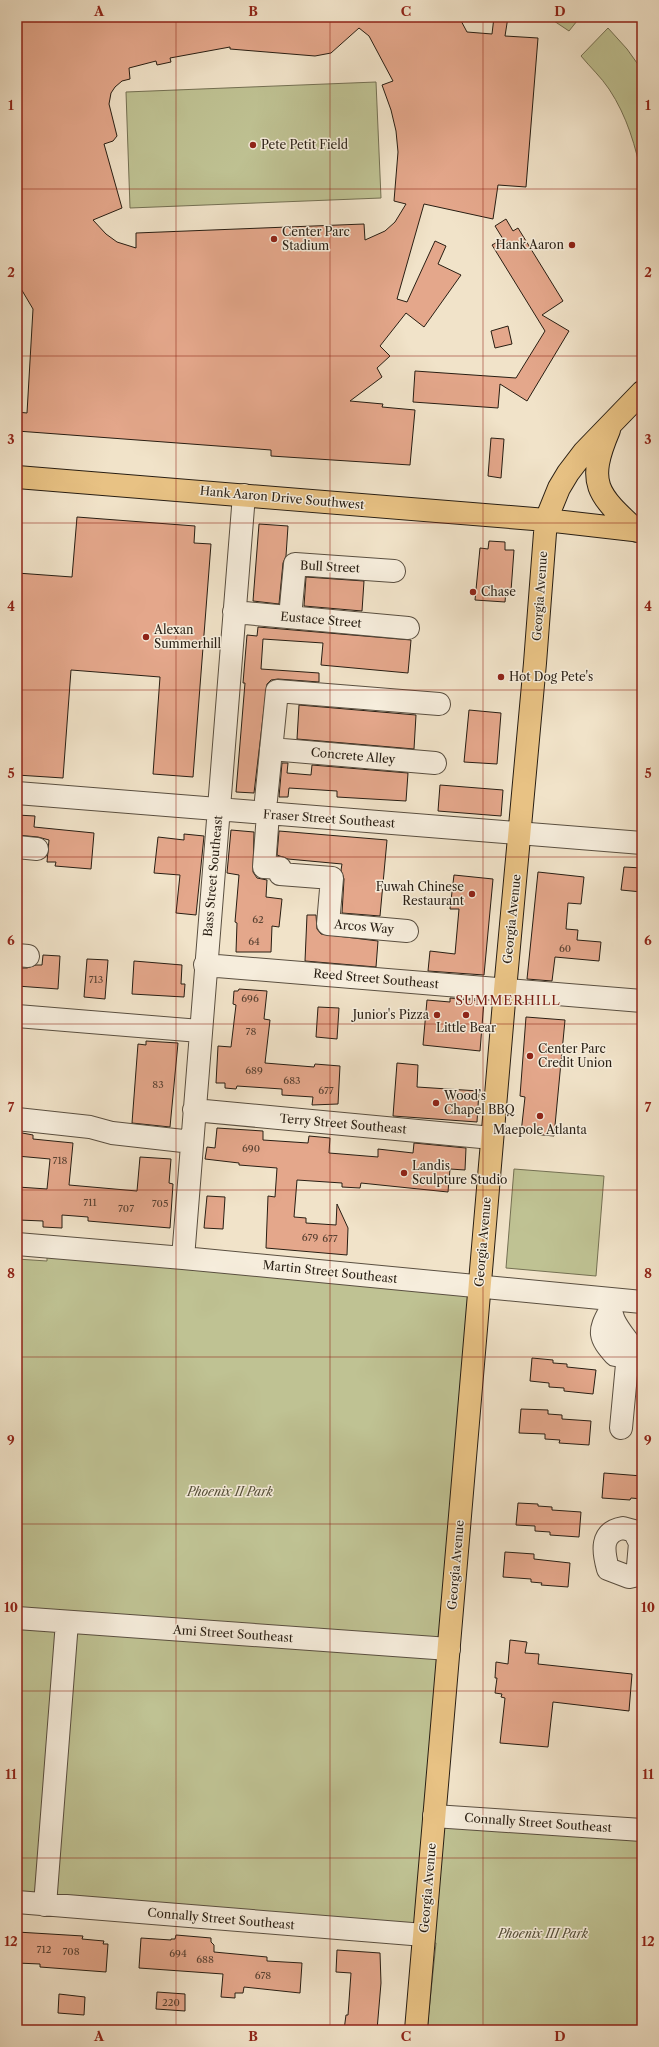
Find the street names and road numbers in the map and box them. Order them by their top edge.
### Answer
street label: Hank Aaron Drive Southwest [199,483,366,512]
street label: Georgia Avenue [529,550,550,642]
street label: Bull Street [300,557,361,576]
street label: Eustace Street [280,608,363,631]
street label: Concrete Alley [310,744,396,767]
street label: Fraser Street Southeast [262,806,396,831]
street label: Bass Street Southeast [200,814,225,937]
street label: Georgia Avenue [499,873,524,965]
street label: Arcos Way [332,916,395,937]
street label: Reed Street Southeast [313,966,440,992]
street label: Terry Street Southeast [279,1110,408,1137]
street label: Georgia Avenue [471,1196,494,1288]
street label: Martin Street Southeast [262,1257,399,1286]
street label: Georgia Avenue [444,1519,467,1611]
street label: Ami Street Southeast [172,1622,294,1645]
street label: Connally Street Southeast [464,1810,613,1835]
street label: Georgia Avenue [416,1842,439,1934]
street label: Connally Street Southeast [147,1905,296,1932]

